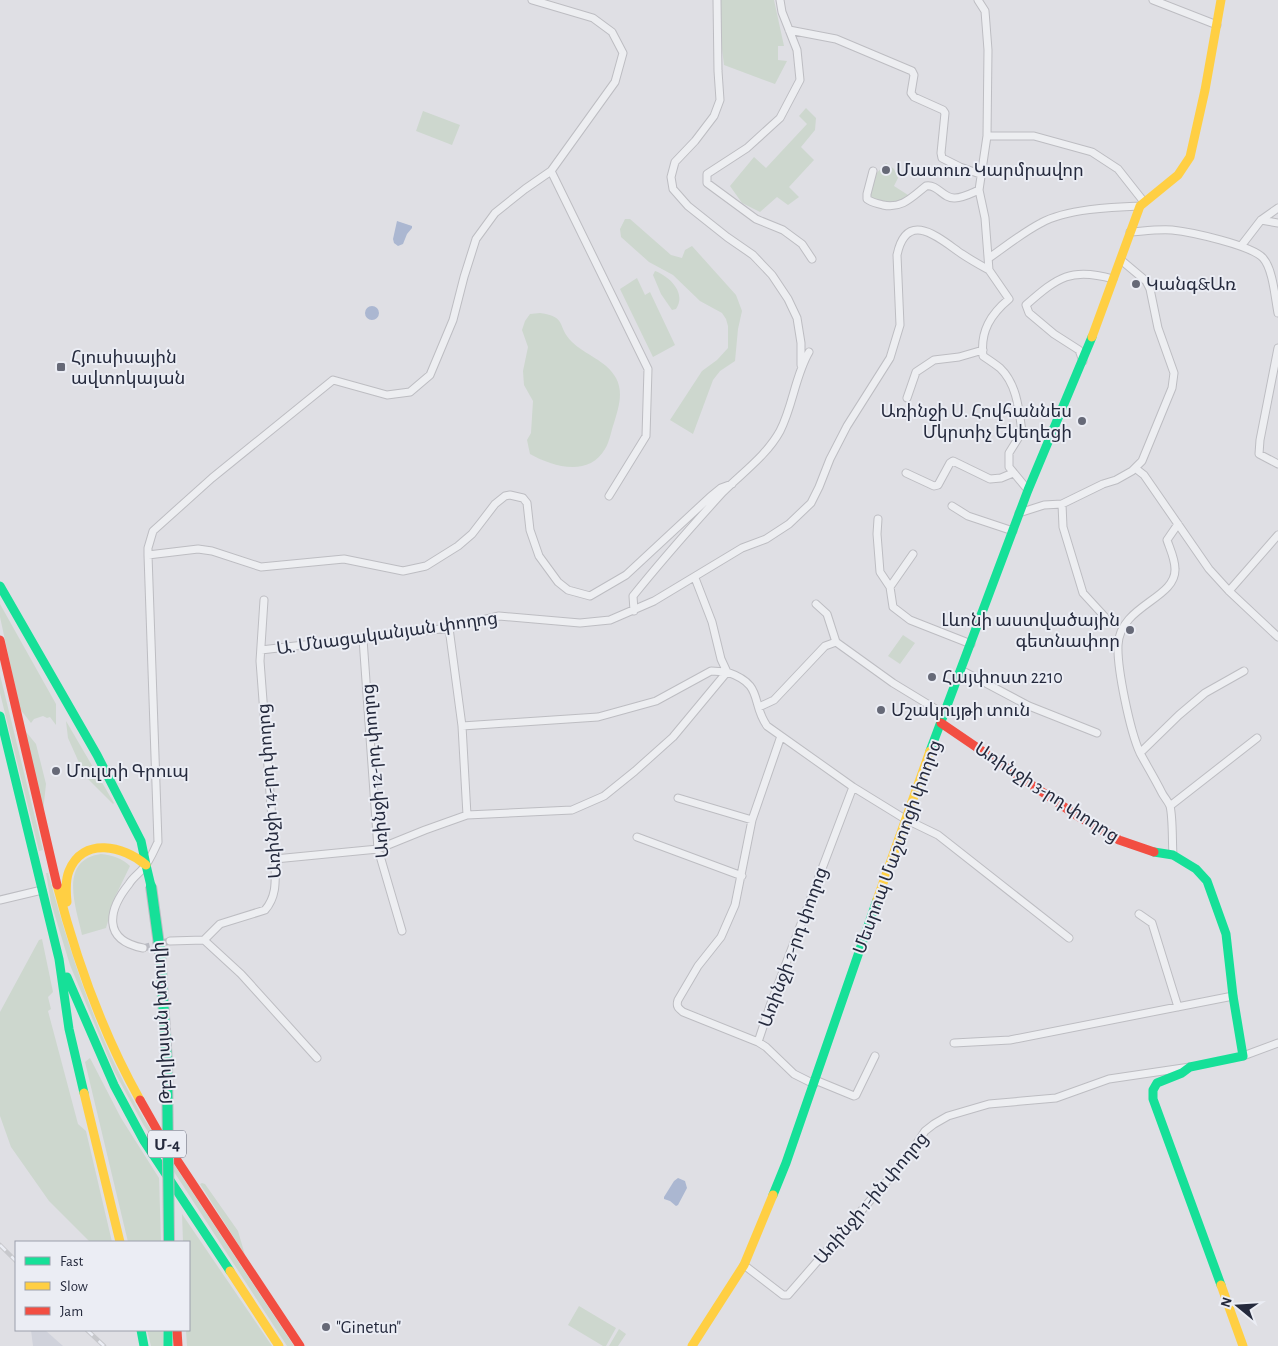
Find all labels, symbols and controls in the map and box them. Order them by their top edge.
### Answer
place label: Մատուռ Կարմրավոր [896,162,1084,180]
marker: Մատուռ Կարմրավոր [880,164,892,176]
place label: Կանգ&Առ [1146,276,1236,294]
marker: Կանգ&Առ [1130,278,1142,290]
place label: Հյուսիսային ավտոկայան [71,349,185,388]
marker: Հյուսիսային ավտոկայան [55,361,67,373]
place label: Առինջի Ս. Հովհաննես Մկրտիչ Եկեղեցի [880,403,1072,442]
marker: Առինջի Ս. Հովհաննես Մկրտիչ Եկեղեցի [1076,415,1088,427]
street label: Ա. Մնացականյան փողոց [275,610,499,658]
place label: Լևոնի աստվածային գետնափոր [941,612,1120,651]
marker: Լևոնի աստվածային գետնափոր [1124,624,1136,636]
place label: Հայփոստ 2210 [942,669,1063,687]
marker: Հայփոստ 2210 [926,671,938,683]
street label: Առինջի 12-րդ փողոց [359,683,393,859]
place label: Մշակույթի տուն [891,702,1030,720]
street label: Առինջի 14-րդ փողոց [255,703,285,879]
marker: Մշակույթի տուն [875,704,887,716]
street label: Մեսրոպ Մաշտոցի փողոց [851,738,945,957]
street label: Առինջի 3-րդ փողոց [971,739,1122,846]
place label: Մուլտի Գրուպ [66,763,189,781]
marker: Մուլտի Գրուպ [50,765,62,777]
street label: Առինջի 2-րդ փողոց [757,865,831,1030]
street label: Թբիլիսյան խճուղի [150,941,176,1105]
street label: Առինջի 1-ին փողոց [811,1129,932,1268]
road number: Մ-4 [148,1130,186,1158]
legend [15,1241,190,1331]
text: Fast [60,1254,84,1269]
text: Slow [60,1279,88,1294]
north arrow [1213,1281,1263,1331]
text: N [1218,1295,1235,1309]
text: Jam [60,1304,83,1319]
place label: "Ginetun" [336,1319,401,1337]
marker: "Ginetun" [320,1321,332,1333]

